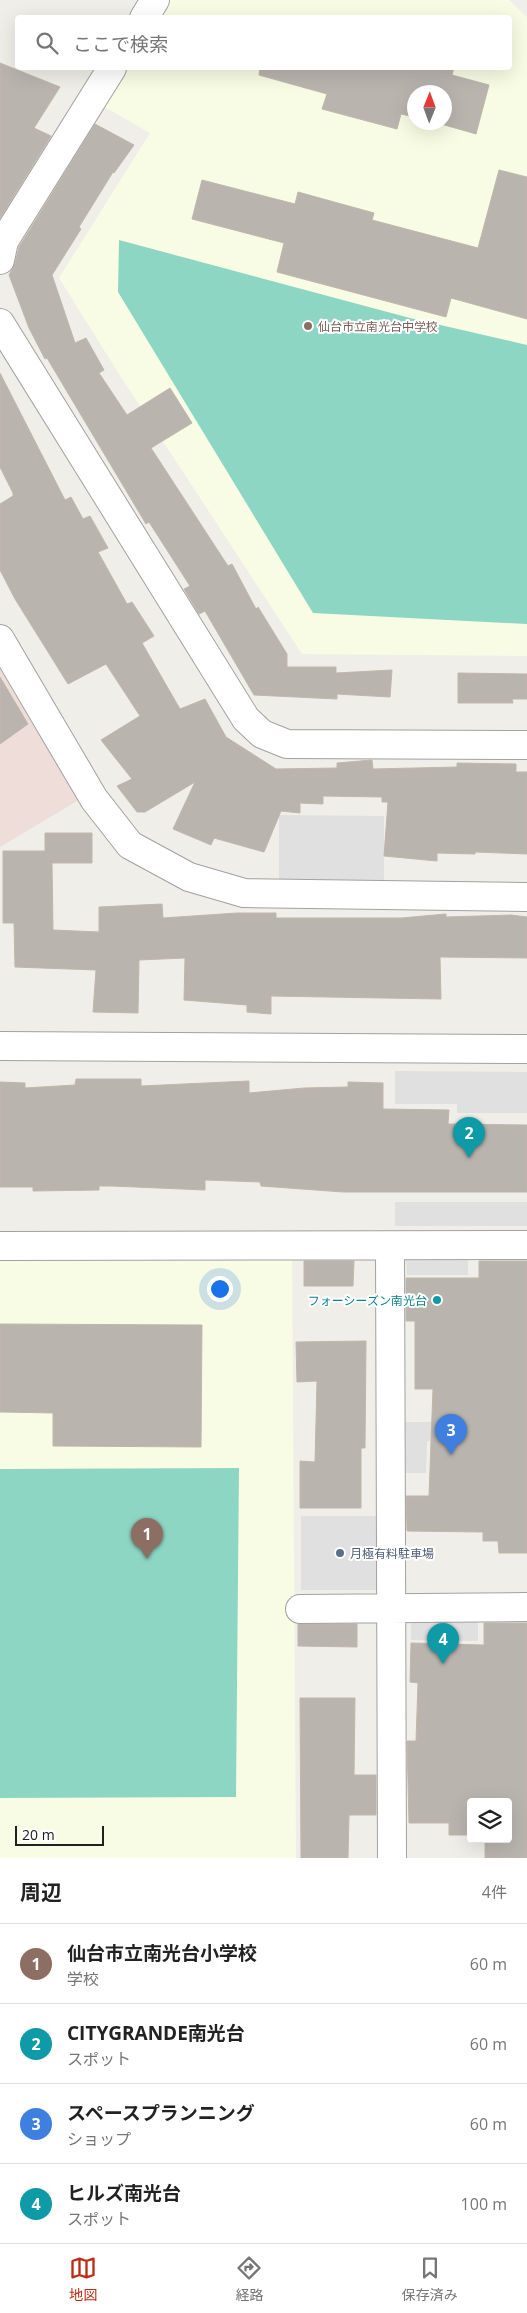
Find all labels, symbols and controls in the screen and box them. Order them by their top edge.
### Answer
search box [15,15,512,70]
icon: search [33,29,61,57]
text: ここで検索 [73,31,168,57]
north arrow [407,85,452,130]
place label: 仙台市立南光台中学校 [318,318,438,335]
marker: 仙台市立南光台中学校 [302,320,314,332]
pin: 2 [453,1117,485,1158]
your location [207,1276,233,1302]
place label: フォーシーズン南光台 [308,1292,427,1309]
marker: フォーシーズン南光台 [431,1294,443,1306]
pin: 3 [435,1414,467,1455]
pin: 1 [131,1518,163,1559]
place label: 月極有料駐車場 [350,1545,434,1562]
marker: 月極有料駐車場 [334,1547,346,1559]
pin: 4 [427,1623,459,1664]
map controls [467,1798,512,1843]
button: layers [467,1798,512,1843]
scale bar [15,1823,104,1846]
text: 20 m [22,1825,55,1844]
text: 周辺 [20,1878,62,1906]
text: 4件 [482,1881,507,1903]
text: 仙台市立南光台小学校 [67,1940,257,1966]
text: 1 [31,1953,41,1975]
text: 60 m [470,1953,507,1975]
text: 学校 [67,1968,99,1990]
text: CITYGRANDE南光台 [67,2020,245,2046]
text: 2 [31,2033,41,2055]
text: 60 m [470,2033,507,2055]
text: スポット [67,2048,131,2070]
text: スペースプランニング [67,2100,255,2126]
text: 3 [31,2113,41,2135]
text: 60 m [470,2113,507,2135]
text: ショップ [67,2128,131,2150]
text: ヒルズ南光台 [67,2180,181,2206]
text: 4 [31,2193,41,2215]
text: 100 m [461,2193,507,2215]
text: スポット [67,2208,131,2230]
tab: 地図 [69,2254,97,2304]
tab: 経路 [235,2254,263,2304]
tab: 保存済み [402,2254,458,2304]

